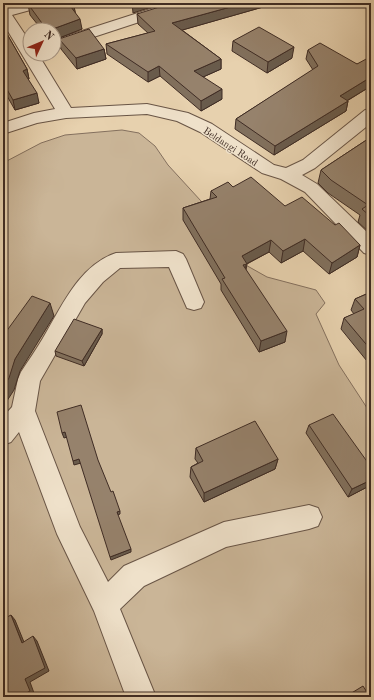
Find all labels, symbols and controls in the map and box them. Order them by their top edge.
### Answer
north arrow [22,22,62,62]
text: N [41,29,55,43]
street label: Beldangi Road [201,126,260,168]

